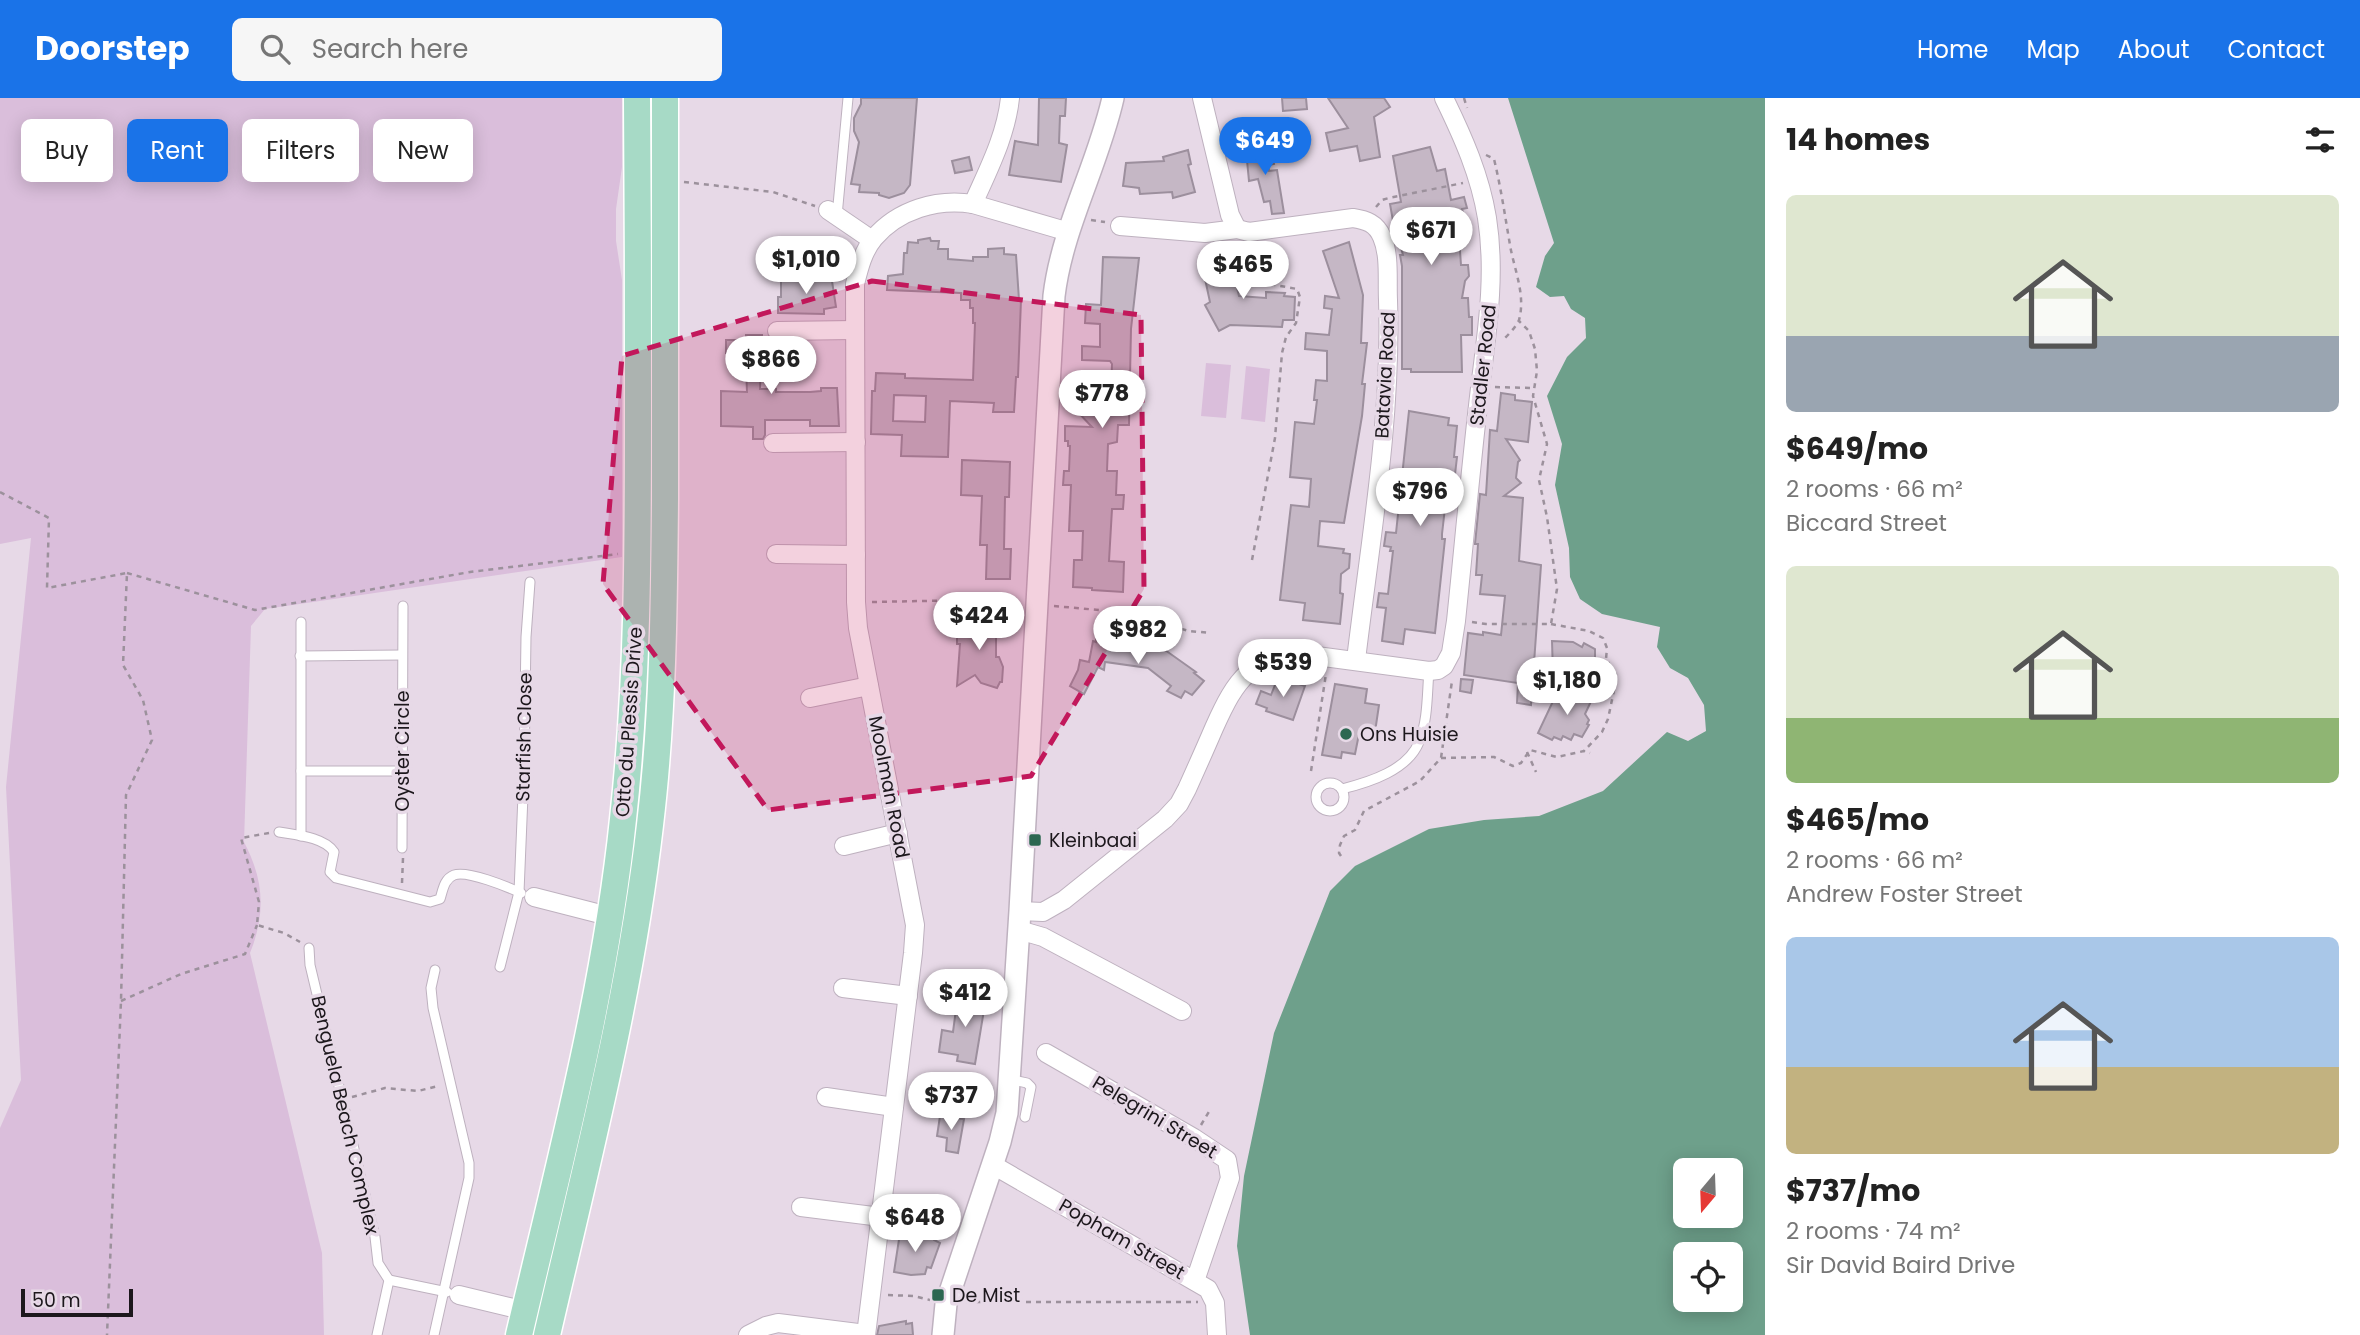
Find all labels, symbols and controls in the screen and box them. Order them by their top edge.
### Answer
search box [232,18,722,81]
text: Doorstep [35,25,190,72]
icon: search [256,30,294,68]
text: Search here [312,31,468,67]
text: Home [1917,33,1989,66]
text: Map [2027,33,2080,66]
text: About [2118,33,2189,66]
text: Contact [2227,33,2325,66]
pin: $649 [1224,118,1306,177]
text: 14 homes [1786,118,1930,161]
chip: Buy [21,119,113,182]
chip: Rent [127,119,228,182]
chip: Filters [242,119,359,182]
chip: New [373,119,473,182]
icon: filters [2301,121,2339,159]
text: $649 [1235,124,1295,156]
pin: $671 [1390,208,1472,267]
text: $671 [1406,214,1456,246]
pin: $1,010 [749,236,863,296]
icon: home [2000,241,2126,367]
pin: $465 [1202,242,1284,301]
text: $1,010 [771,243,841,275]
text: $465 [1213,248,1273,280]
street label: Stadler Road [1463,303,1503,427]
street label: Batavia Road [1368,311,1402,439]
pin: $866 [730,336,812,396]
text: $866 [741,343,801,375]
pin: $778 [1061,370,1143,430]
text: $778 [1075,377,1129,409]
text: $649/mo [1786,427,1928,470]
pin: $796 [1379,468,1461,528]
text: 2 rooms · 66 m² [1786,473,1963,505]
text: $796 [1392,475,1448,507]
text: Biccard Street [1786,507,1947,539]
pin: $424 [938,592,1020,652]
text: $424 [949,599,1009,631]
pin: $982 [1097,606,1179,666]
icon: home [2000,612,2126,738]
text: $982 [1109,613,1167,645]
street label: Otto du Plessis Drive [609,626,649,818]
pin: $539 [1242,640,1324,699]
text: $539 [1254,646,1312,678]
pin: $1,180 [1510,658,1624,717]
text: $1,180 [1533,664,1601,696]
street label: Starfish Close [509,672,539,802]
street label: Oyster Circle [389,691,416,811]
street label: Moolman Road [862,714,916,860]
place label: Ons Huisie [1360,721,1458,748]
marker: Ons Huisie [1338,726,1354,742]
text: $465/mo [1786,798,1929,841]
place label: Kleinbaai [1049,827,1137,854]
marker: Kleinbaai [1027,832,1043,848]
text: 2 rooms · 66 m² [1786,844,1963,876]
text: Andrew Foster Street [1786,878,2023,910]
pin: $412 [924,970,1006,1029]
text: $412 [939,976,991,1008]
icon: home [2000,983,2126,1109]
street label: Benguela Beach Complex [304,993,386,1237]
street label: Pelegrini Street [1087,1069,1223,1165]
pin: $737 [910,1072,992,1132]
text: $737 [924,1079,978,1111]
north arrow [1673,1158,1743,1228]
map controls [1673,1158,1743,1312]
text: $737/mo [1786,1169,1920,1212]
street label: Popham Street [1054,1192,1190,1286]
pin: $648 [874,1194,956,1254]
text: $648 [885,1201,945,1233]
text: 2 rooms · 74 m² [1786,1215,1961,1247]
button: locate [1673,1242,1743,1312]
text: Sir David Baird Drive [1786,1249,2015,1281]
place label: De Mist [952,1282,1020,1309]
scale bar [21,1286,133,1318]
text: 50 m [32,1287,81,1314]
marker: De Mist [930,1287,946,1303]

